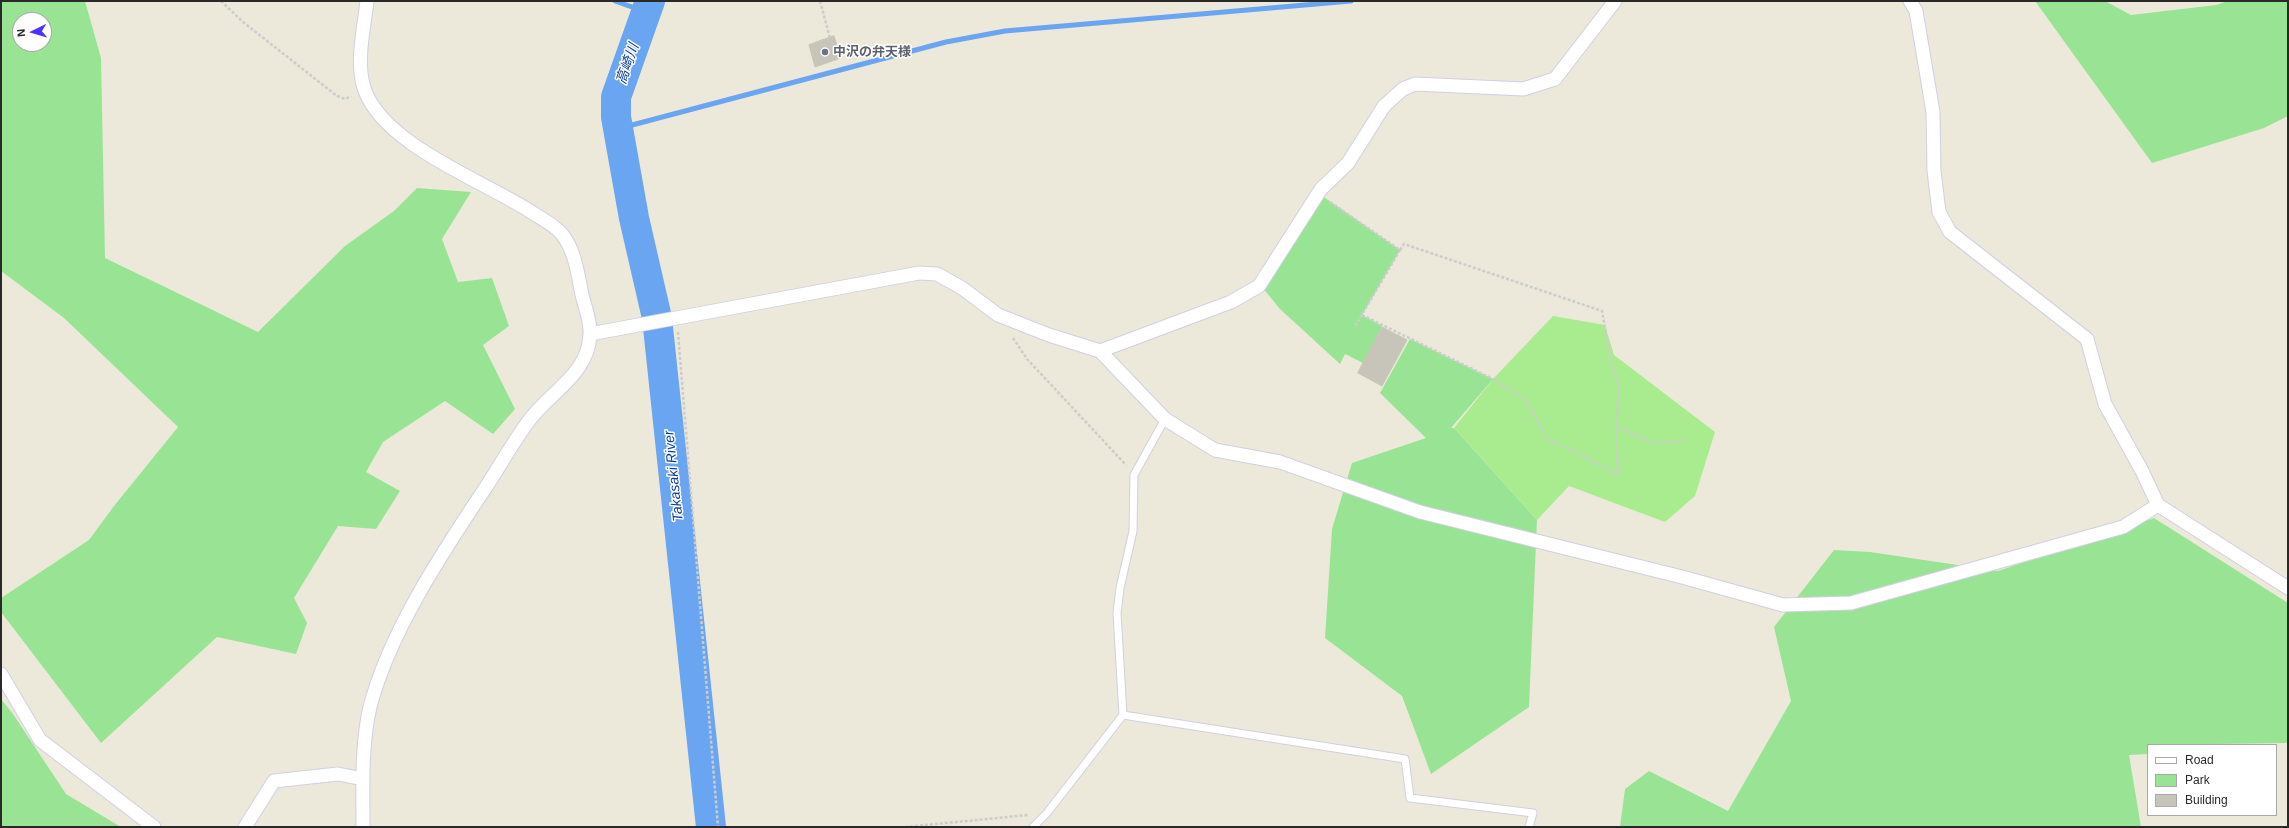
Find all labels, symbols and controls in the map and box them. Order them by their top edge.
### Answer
north arrow [12,12,52,52]
text: N [15,28,27,37]
water label: 高崎川 [613,41,643,87]
place label: 中沢の弁天様 [833,44,911,60]
marker: 中沢の弁天様 [820,47,830,57]
water label: Takasaki River [661,430,687,522]
legend [2147,744,2277,816]
text: Road [2185,753,2214,767]
text: Park [2185,773,2210,787]
text: Building [2185,793,2228,807]

